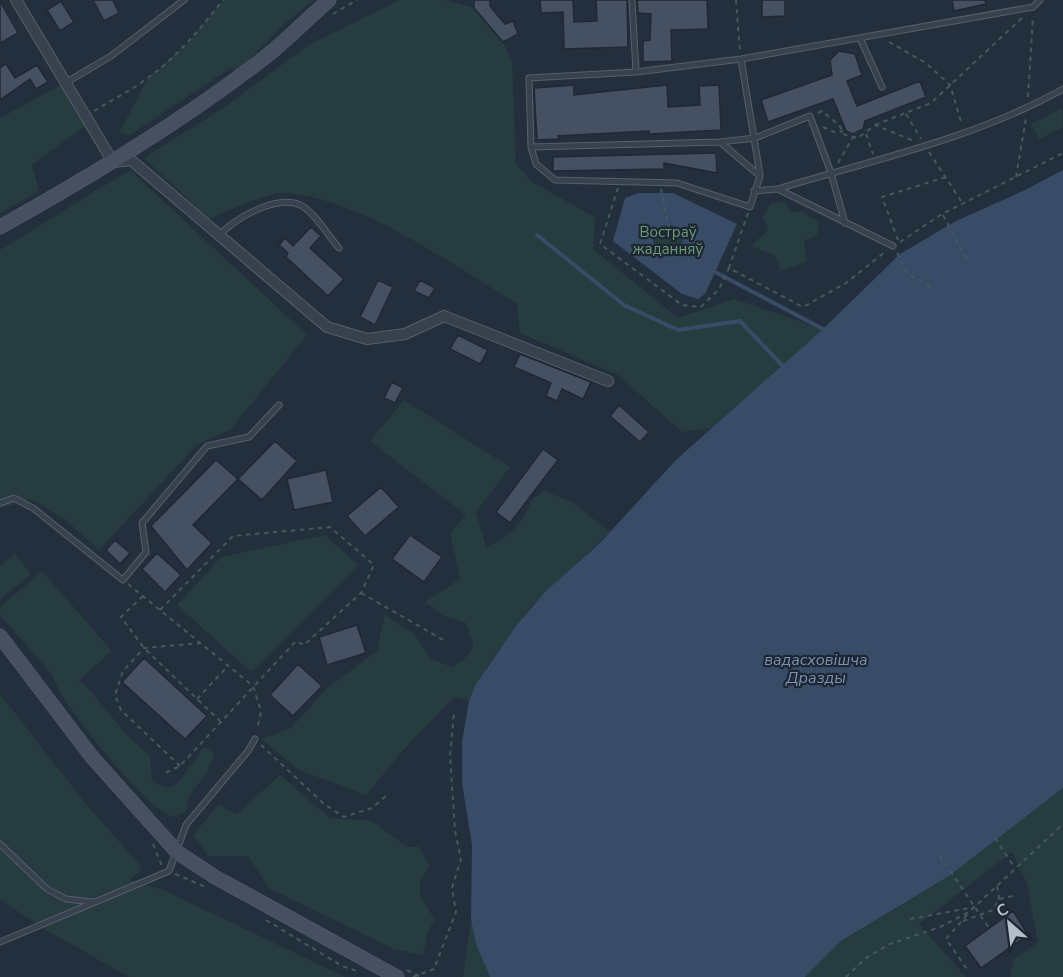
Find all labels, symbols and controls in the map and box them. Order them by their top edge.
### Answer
park label: Востраў жаданняў [633,222,703,259]
water label: вадасховішча Дразды [764,649,868,689]
north arrow [979,893,1039,953]
text: С [992,898,1013,923]

